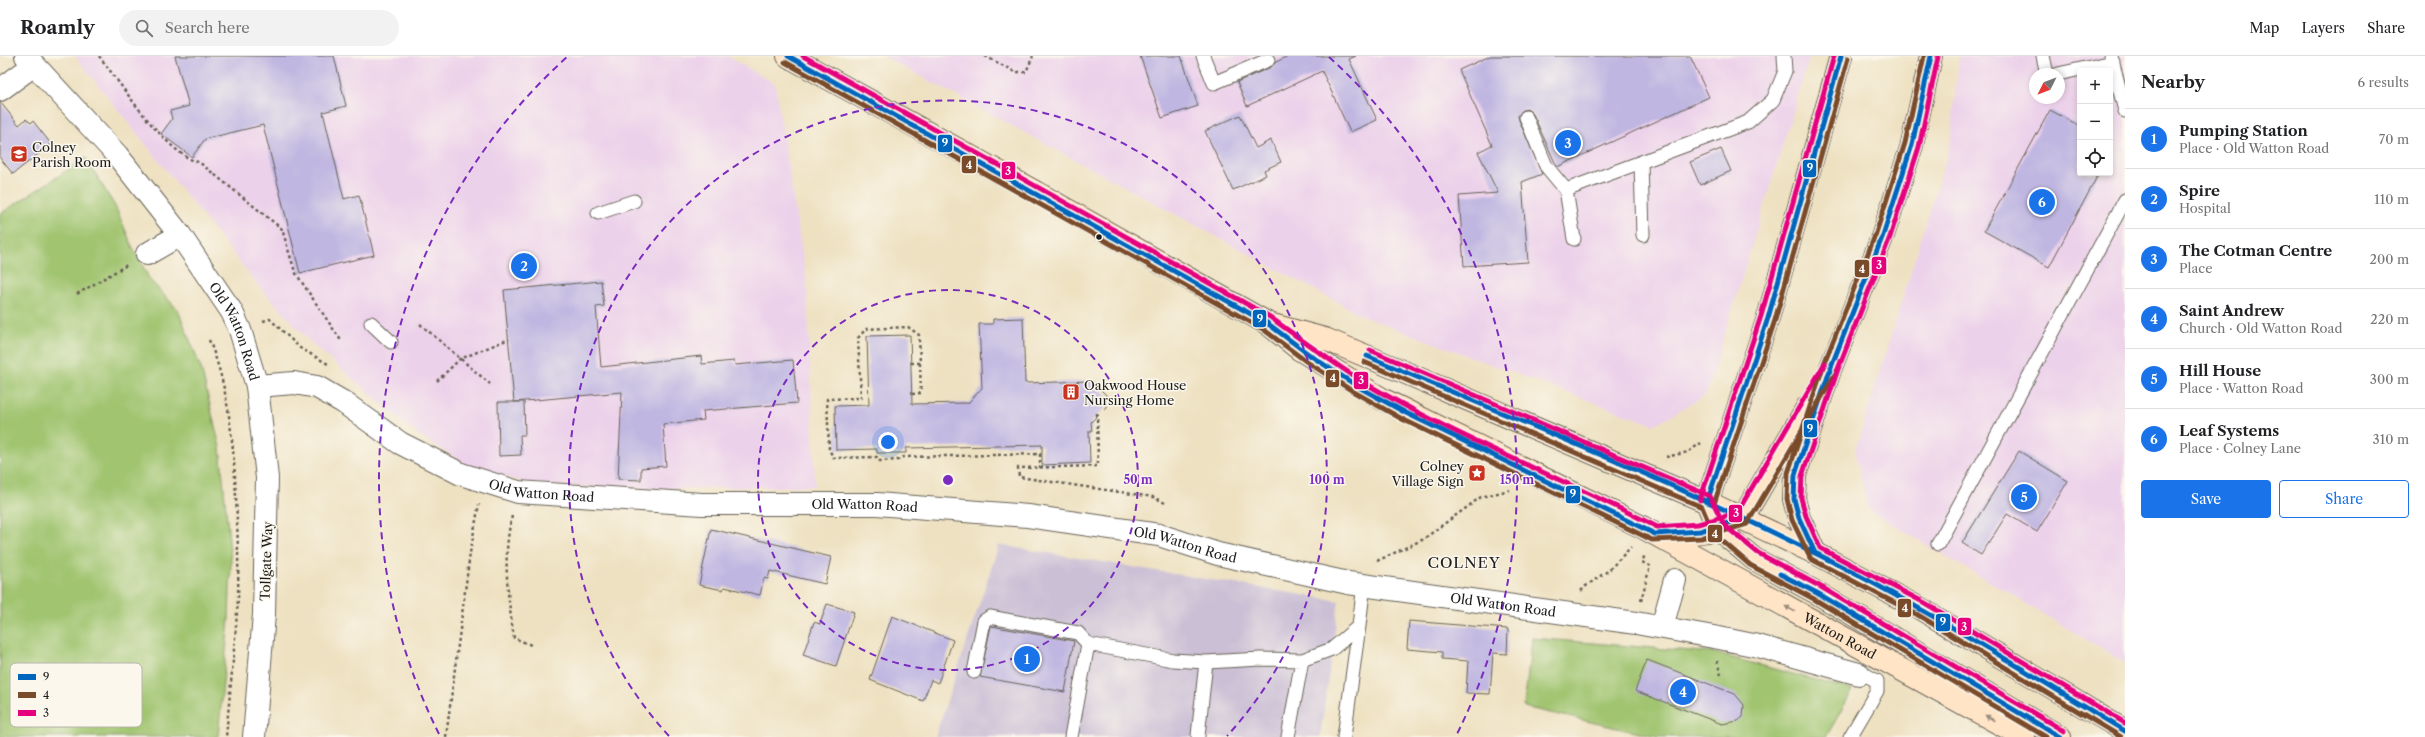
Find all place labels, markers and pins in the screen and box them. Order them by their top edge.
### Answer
pin: 3 [1555,128,1581,158]
place label: Colney Parish Room [32,139,111,170]
school or university icon: Colney Parish Room [9,144,29,164]
pin: 6 [2029,187,2055,217]
unlabelled marker [1094,232,1104,242]
pin: 2 [511,251,537,281]
place label: Oakwood House Nursing Home [1084,377,1186,408]
building icon: Oakwood House Nursing Home [1061,382,1081,402]
place label: Colney Village Sign [1391,458,1465,489]
place icon: Colney Village Sign [1467,463,1487,483]
centre of rings [941,473,955,487]
pin: 5 [2011,482,2037,512]
pin: 1 [1014,644,1040,674]
pin: 4 [1670,677,1696,707]

